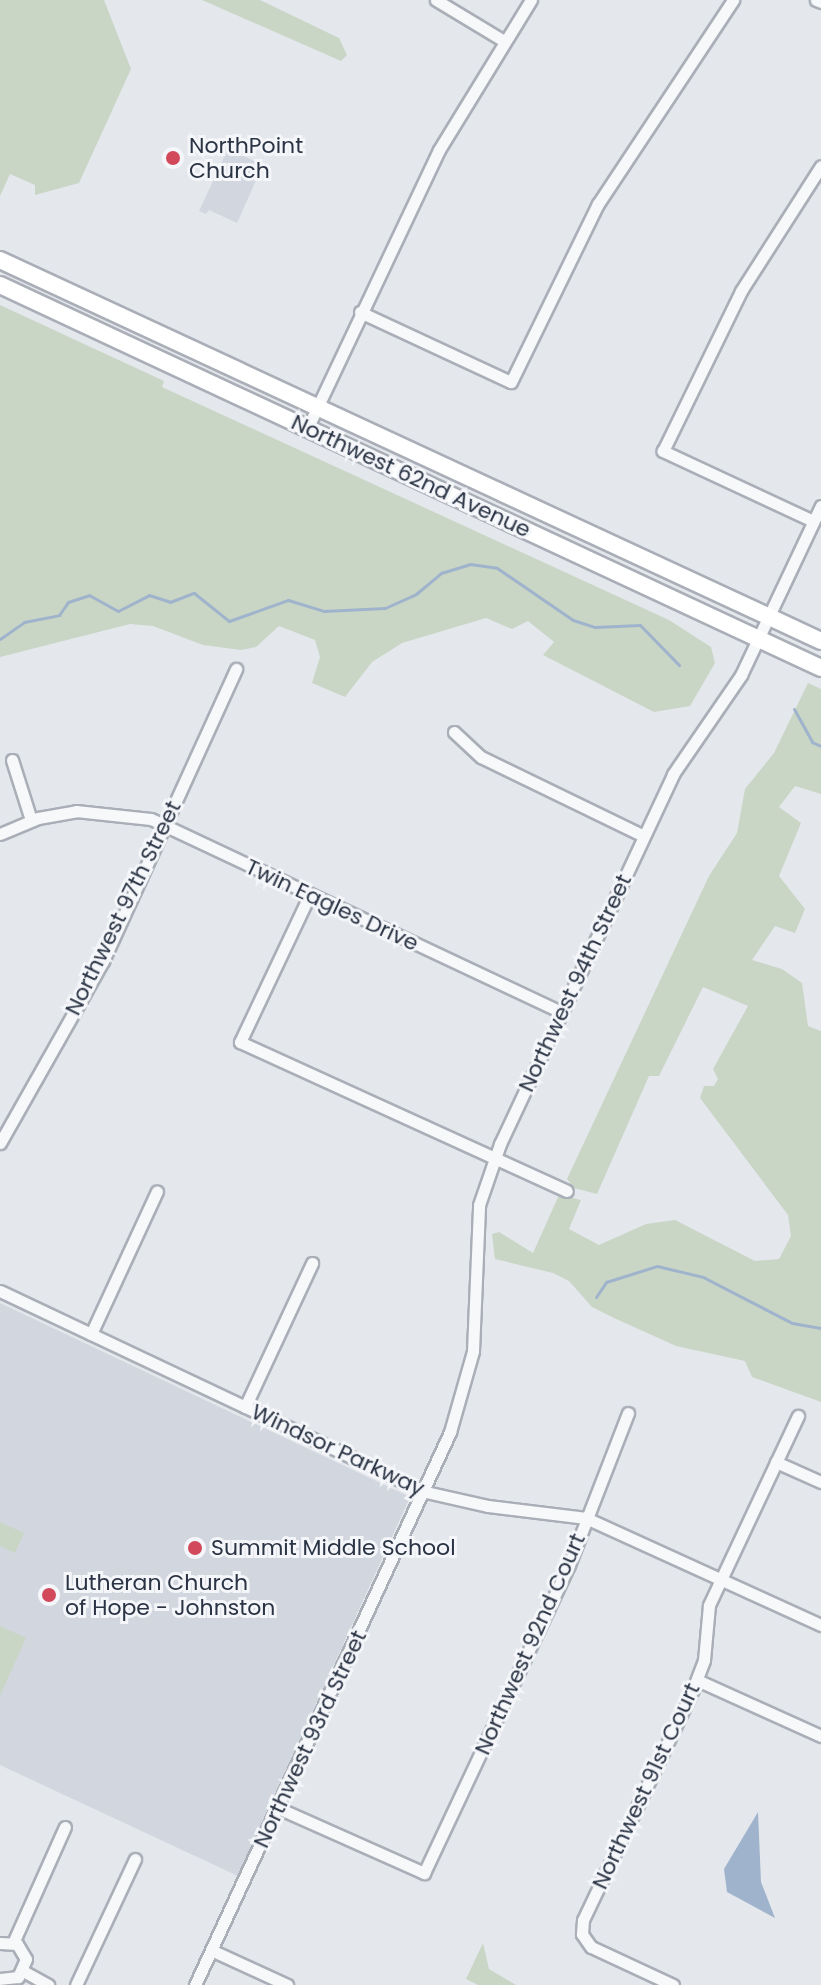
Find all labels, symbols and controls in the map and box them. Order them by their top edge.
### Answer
place label: NorthPoint Church [189,132,303,184]
marker: NorthPoint Church [164,149,182,167]
street label: Northwest 62nd Avenue [287,409,535,543]
street label: Northwest 97th Street [60,797,186,1019]
street label: Twin Eagles Drive [241,853,423,957]
street label: Northwest 94th Street [513,870,637,1096]
street label: Windsor Parkway [247,1398,429,1502]
street label: Northwest 92nd Court [469,1529,591,1759]
place label: Summit Middle School [211,1535,456,1561]
marker: Summit Middle School [186,1539,204,1557]
place label: Lutheran Church of Hope - Johnston [65,1569,275,1620]
marker: Lutheran Church of Hope - Johnston [40,1586,58,1604]
street label: Northwest 93rd Street [248,1626,372,1852]
street label: Northwest 91st Court [587,1679,705,1893]

